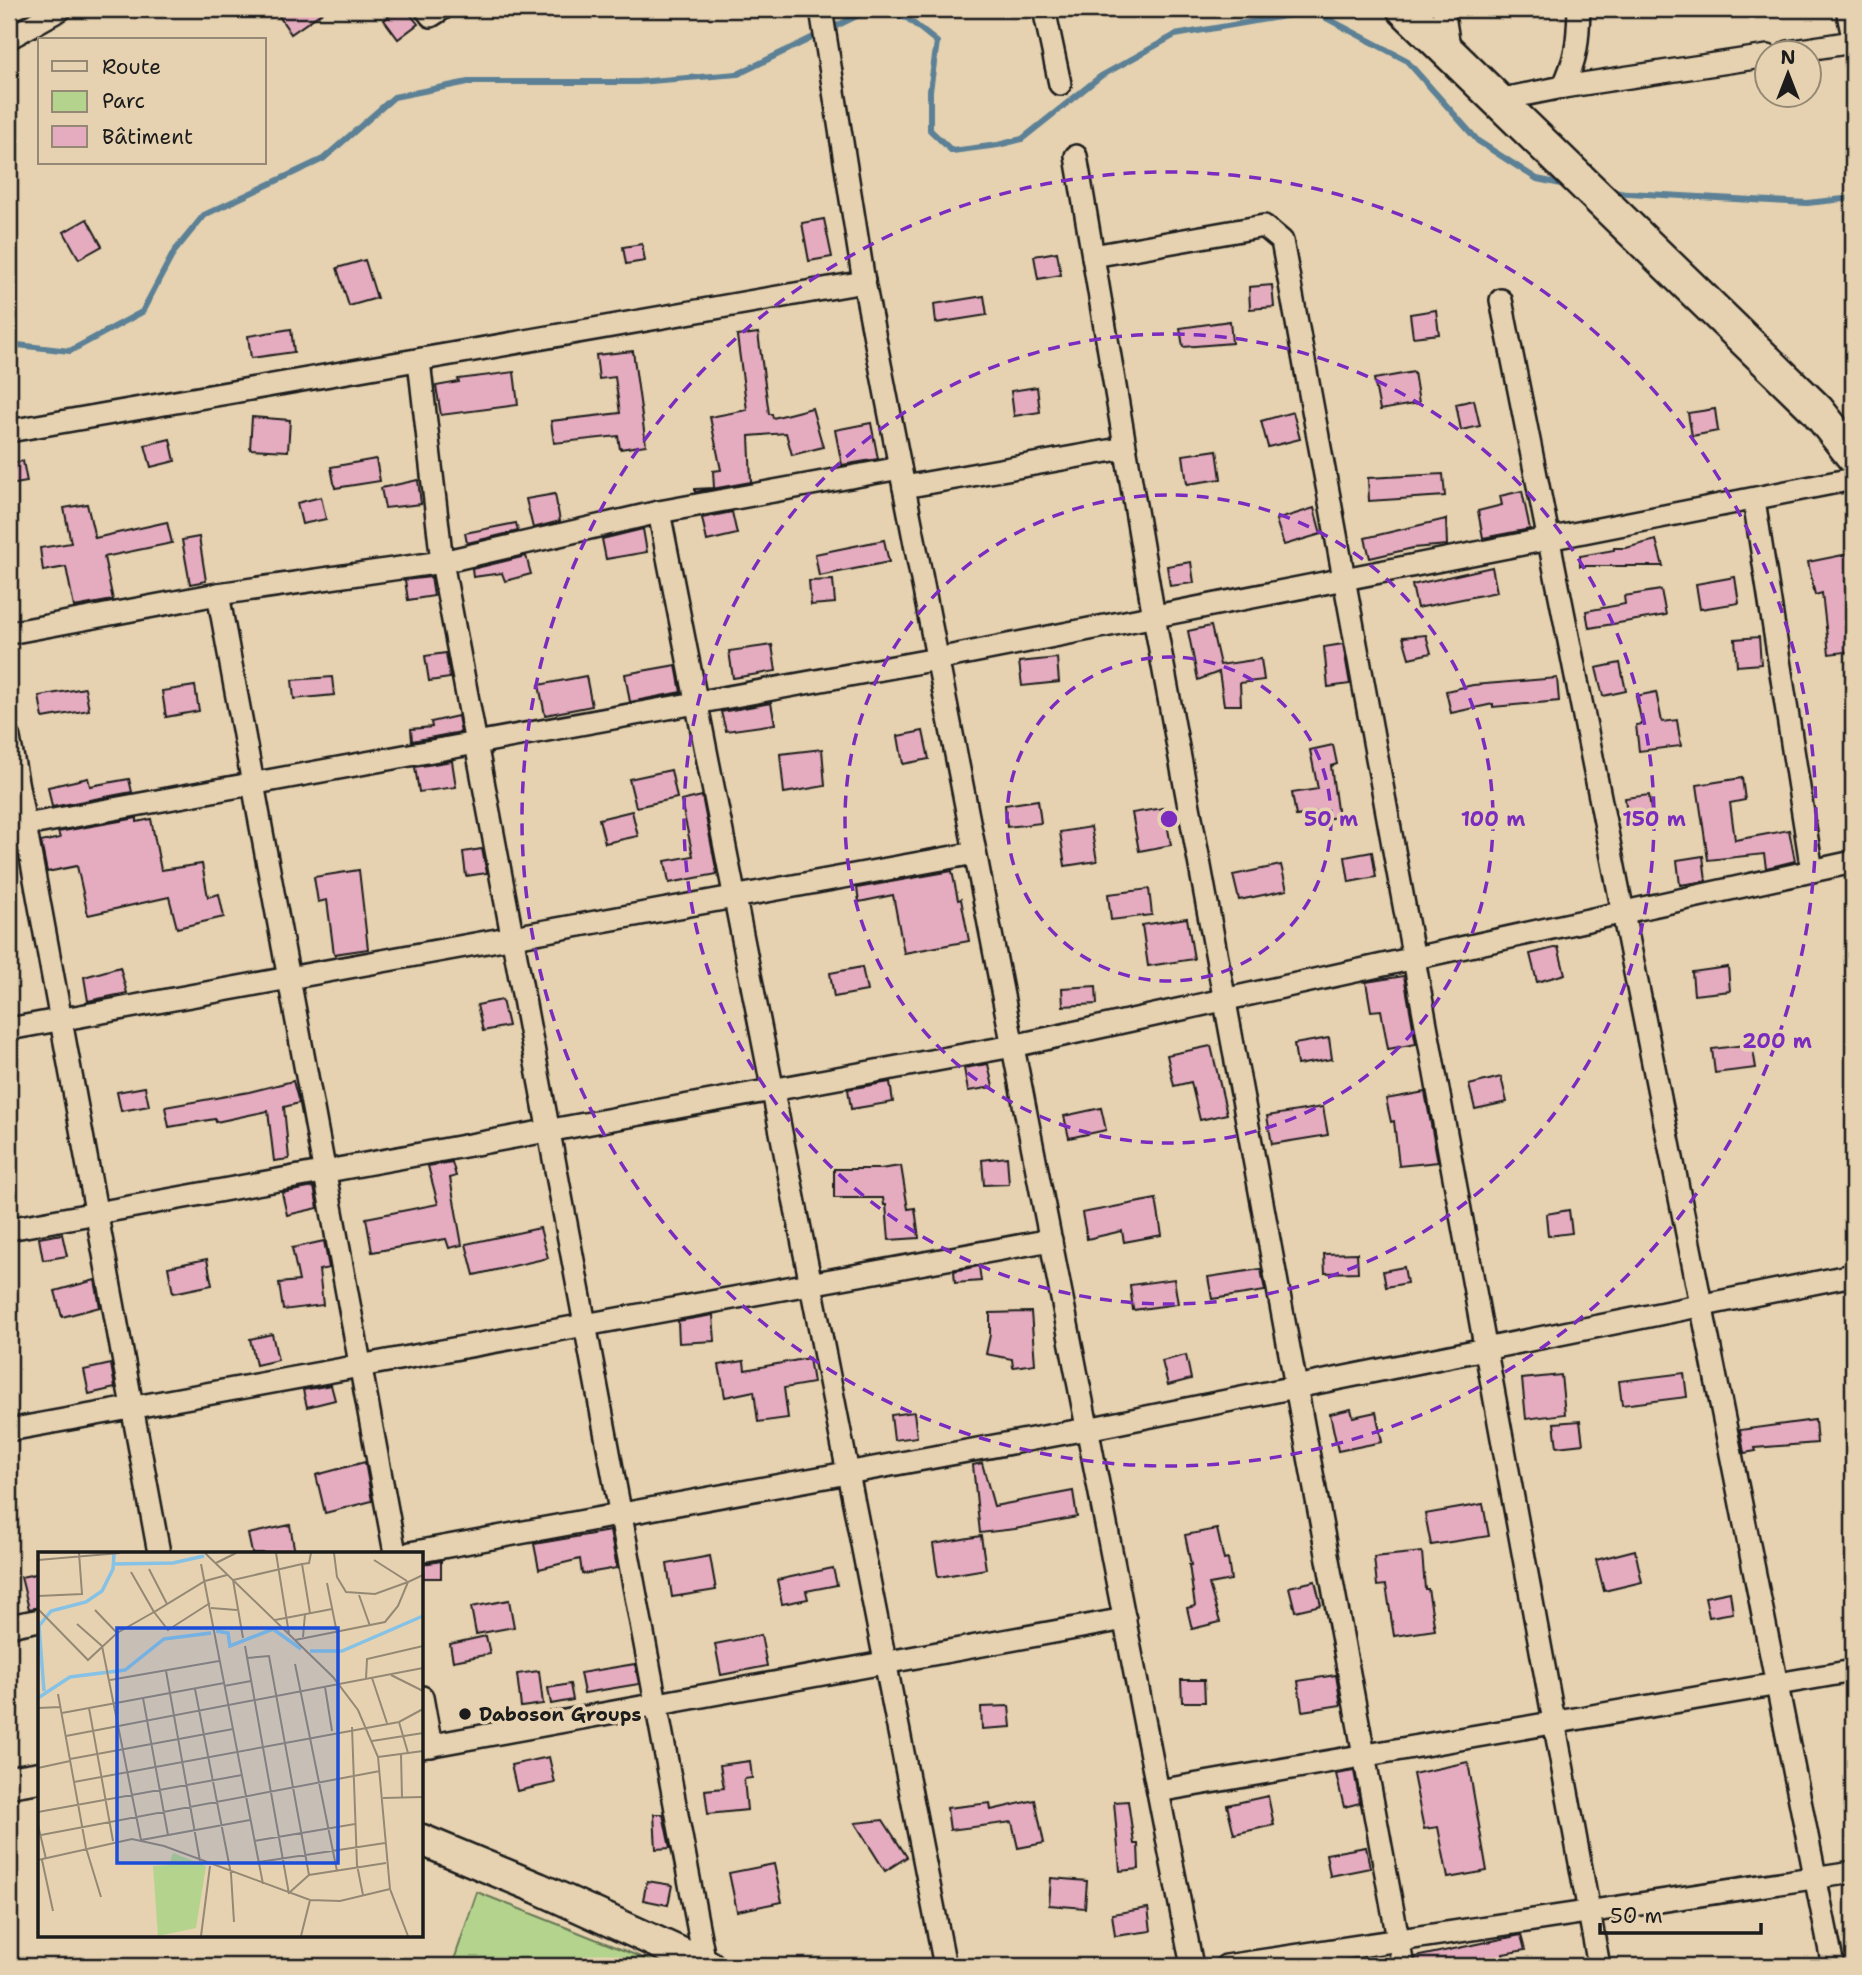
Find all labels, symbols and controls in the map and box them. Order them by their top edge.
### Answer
legend [38,38,266,164]
north arrow [1754,38,1824,108]
text: N [1780,45,1796,70]
text: Route [102,53,161,81]
text: Parc [102,87,145,115]
text: Bâtiment [102,123,193,151]
text: 50 m [1304,805,1358,833]
text: 100 m [1461,805,1525,833]
text: 150 m [1622,805,1686,833]
centre of rings [1157,807,1181,831]
text: 200 m [1742,1027,1812,1055]
inset map [38,1552,424,1937]
place label: Daboson Groups [479,1702,642,1727]
marker: Daboson Groups [457,1706,473,1722]
scale bar [1600,1891,1760,1935]
text: 50 m [1610,1902,1663,1930]

